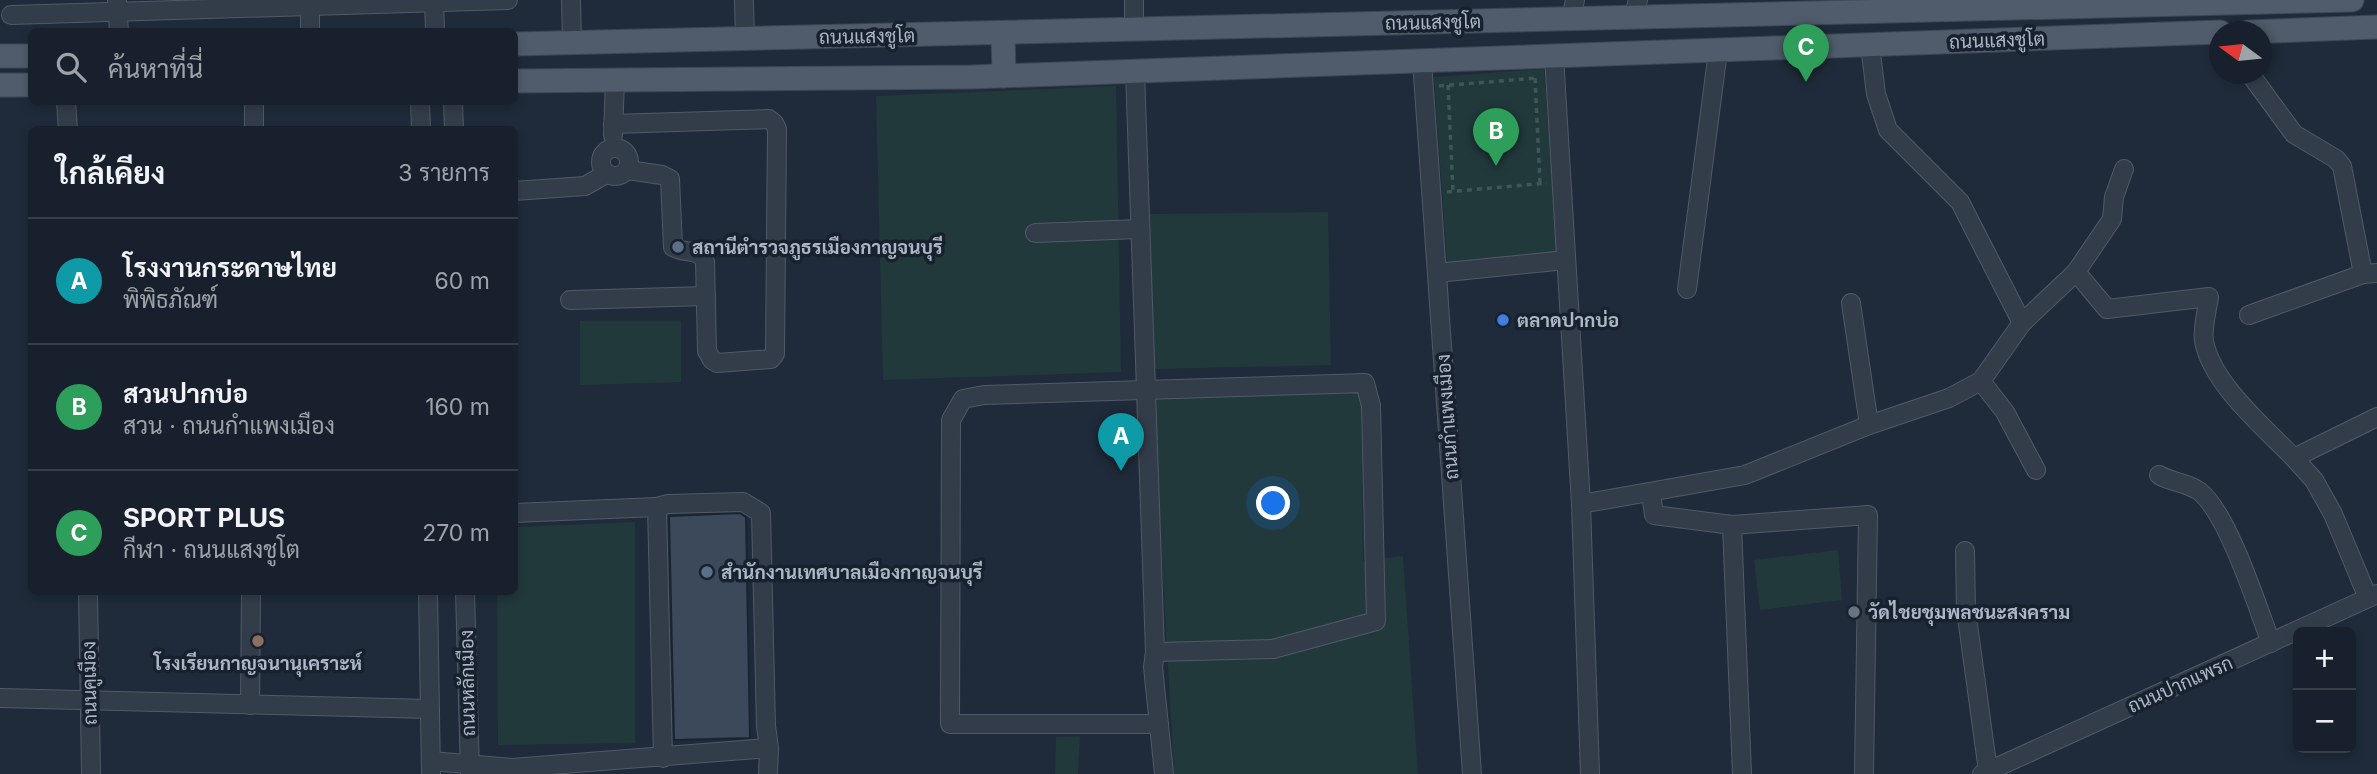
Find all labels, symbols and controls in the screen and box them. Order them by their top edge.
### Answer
street label: ถนนแสงชูโต [1385,9,1481,37]
north arrow [2209,21,2272,84]
street label: ถนนแสงชูโต [819,23,915,51]
pin: C [1783,24,1829,82]
street label: ถนนแสงชูโต [1949,26,2046,56]
search box [28,28,518,105]
icon: search [52,48,90,86]
text: ค้นหาที่นี่ [108,53,203,84]
pin: B [1473,108,1519,166]
text: ใกล้เคียง [56,155,165,191]
text: 3 รายการ [398,159,490,187]
place label: สถานีตำรวจภูธรเมืองกาญจนบุรี [692,235,942,262]
marker: สถานีตำรวจภูธรเมืองกาญจนบุรี [670,239,686,255]
text: โรงงานกระดาษไทย [123,252,337,283]
text: A [70,267,88,295]
text: 60 m [435,267,490,295]
text: พิพิธภัณฑ์ [123,286,218,314]
place label: ตลาดปากบ่อ [1517,309,1619,332]
marker: ตลาดปากบ่อ [1495,312,1511,328]
street label: ถนนกำแพงเมือง [1432,353,1463,481]
text: สวนปากบ่อ [123,378,248,409]
text: B [71,393,87,421]
text: 160 m [425,393,490,421]
text: สวน · ถนนกำแพงเมือง [123,412,335,440]
pin: A [1098,413,1144,471]
your location [1256,486,1290,520]
text: SPORT PLUS [123,502,285,533]
text: C [70,519,88,547]
text: 270 m [422,519,490,547]
text: กีฬา · ถนนแสงชูโต [123,536,300,564]
place label: สำนักงานเทศบาลเมืองกาญจนบุรี [721,560,982,587]
marker: สำนักงานเทศบาลเมืองกาญจนบุรี [699,564,715,580]
place label: วัดไชยชุมพลชนะสงคราม [1868,600,2070,627]
marker: วัดไชยชุมพลชนะสงคราม [1846,604,1862,620]
map controls [2293,627,2356,753]
button: + [2293,627,2356,690]
street label: ถนนหลักเมือง [455,629,480,737]
marker: โรงเรียนกาญจนานุเคราะห์ [250,633,266,649]
street label: ถนนคูเมือง [77,641,104,725]
place label: โรงเรียนกาญจนานุเคราะห์ [153,651,363,678]
street label: ถนนปากแพรก [2124,651,2236,718]
button: − [2293,690,2356,753]

